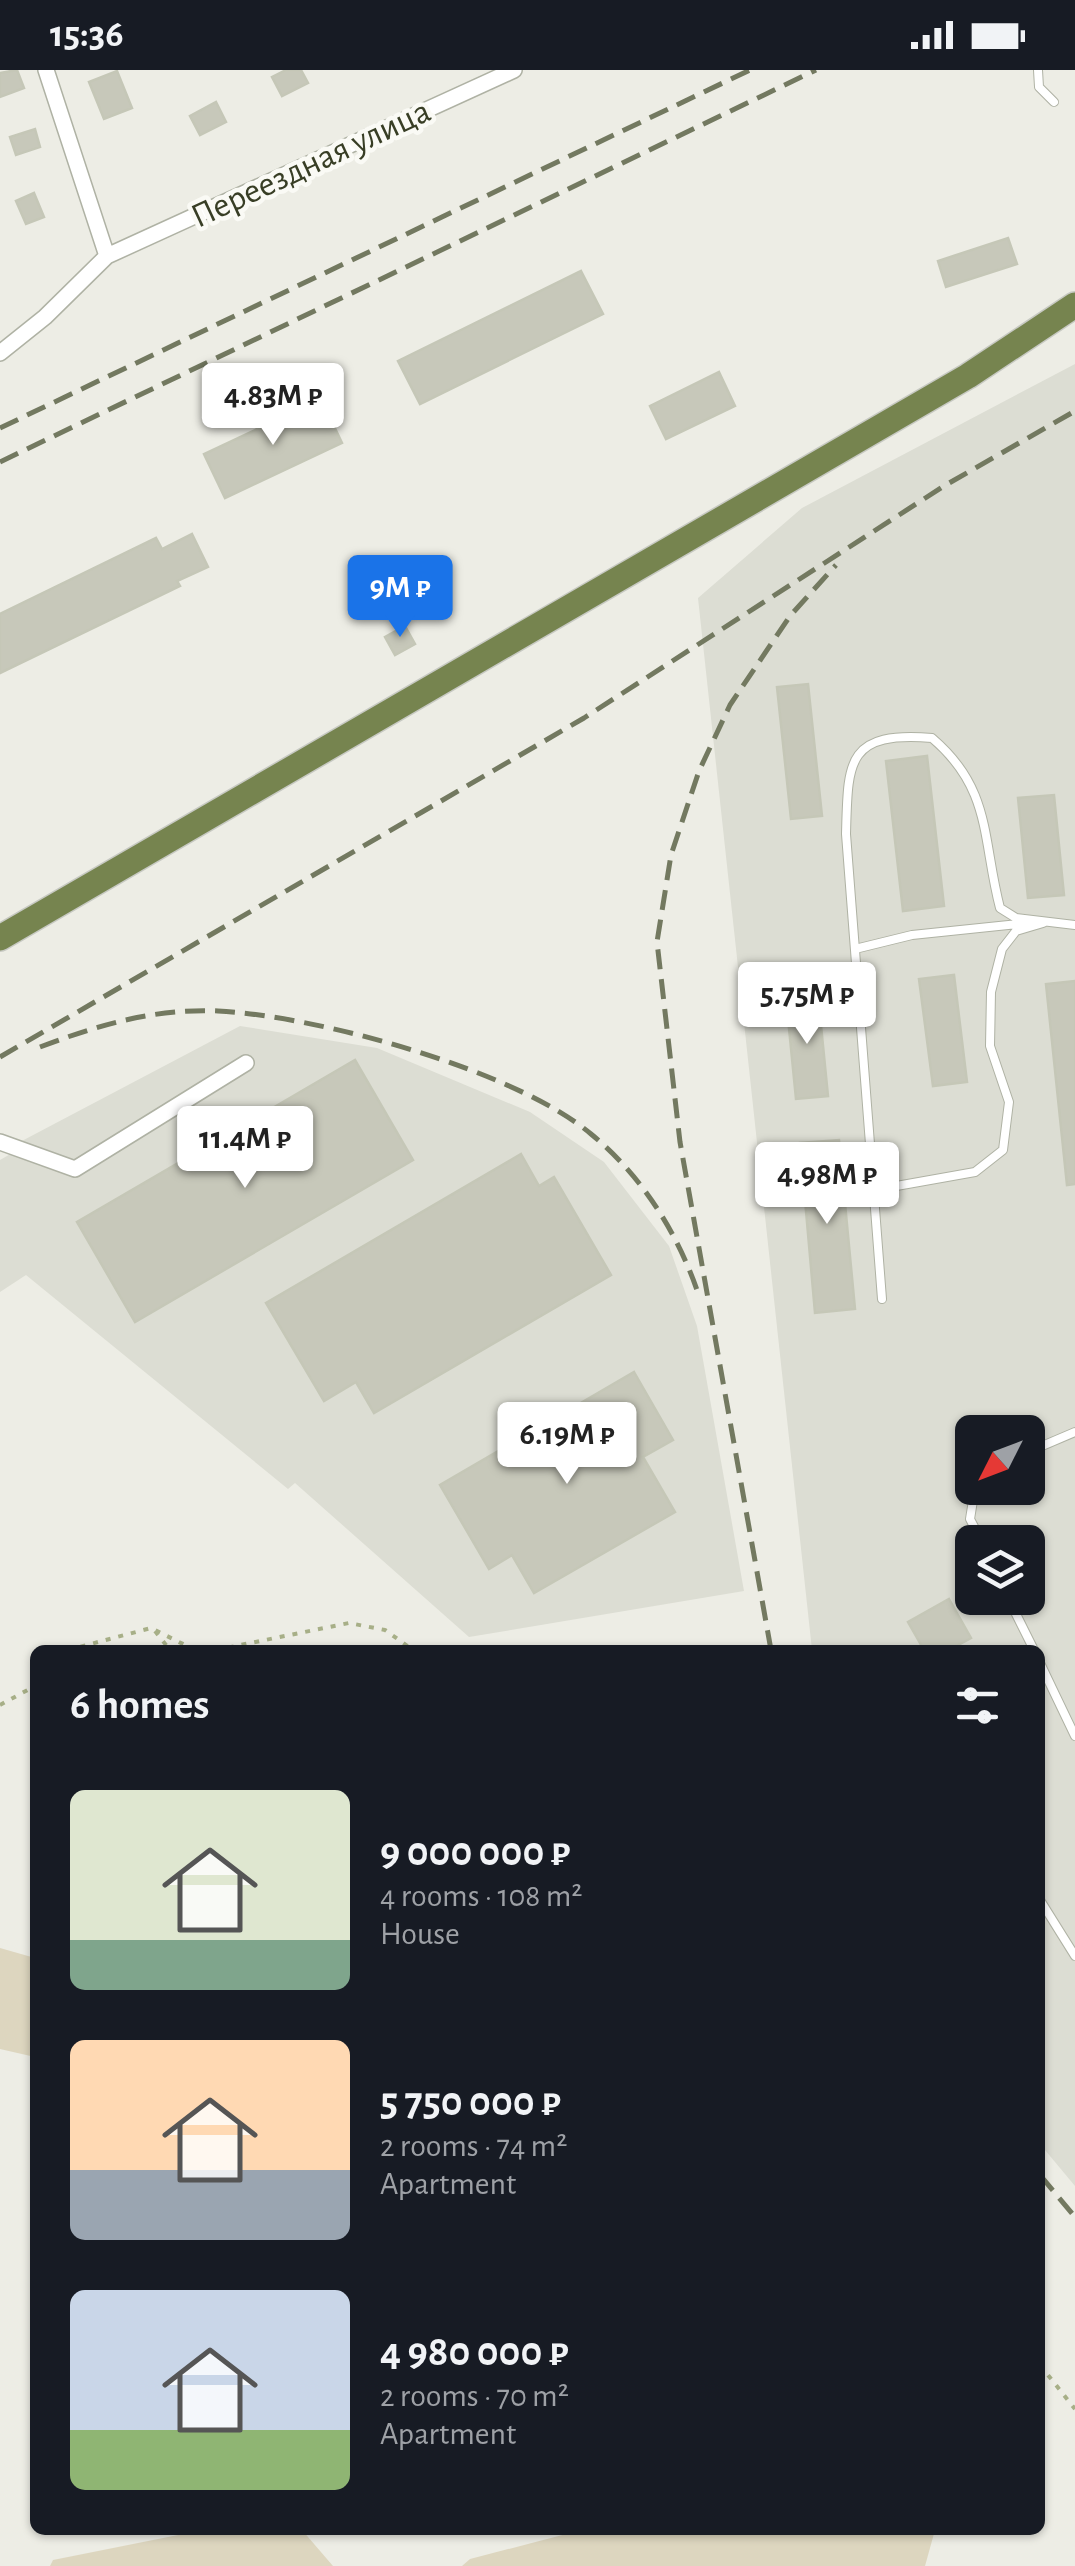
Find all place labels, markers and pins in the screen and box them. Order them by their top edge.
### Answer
pin: 4.83M ₽ [181,363,365,448]
pin: 9M ₽ [341,555,459,640]
pin: 5.75M ₽ [715,962,899,1047]
pin: 11.4M ₽ [153,1106,337,1191]
pin: 4.98M ₽ [735,1142,919,1227]
pin: 6.19M ₽ [475,1402,659,1487]

